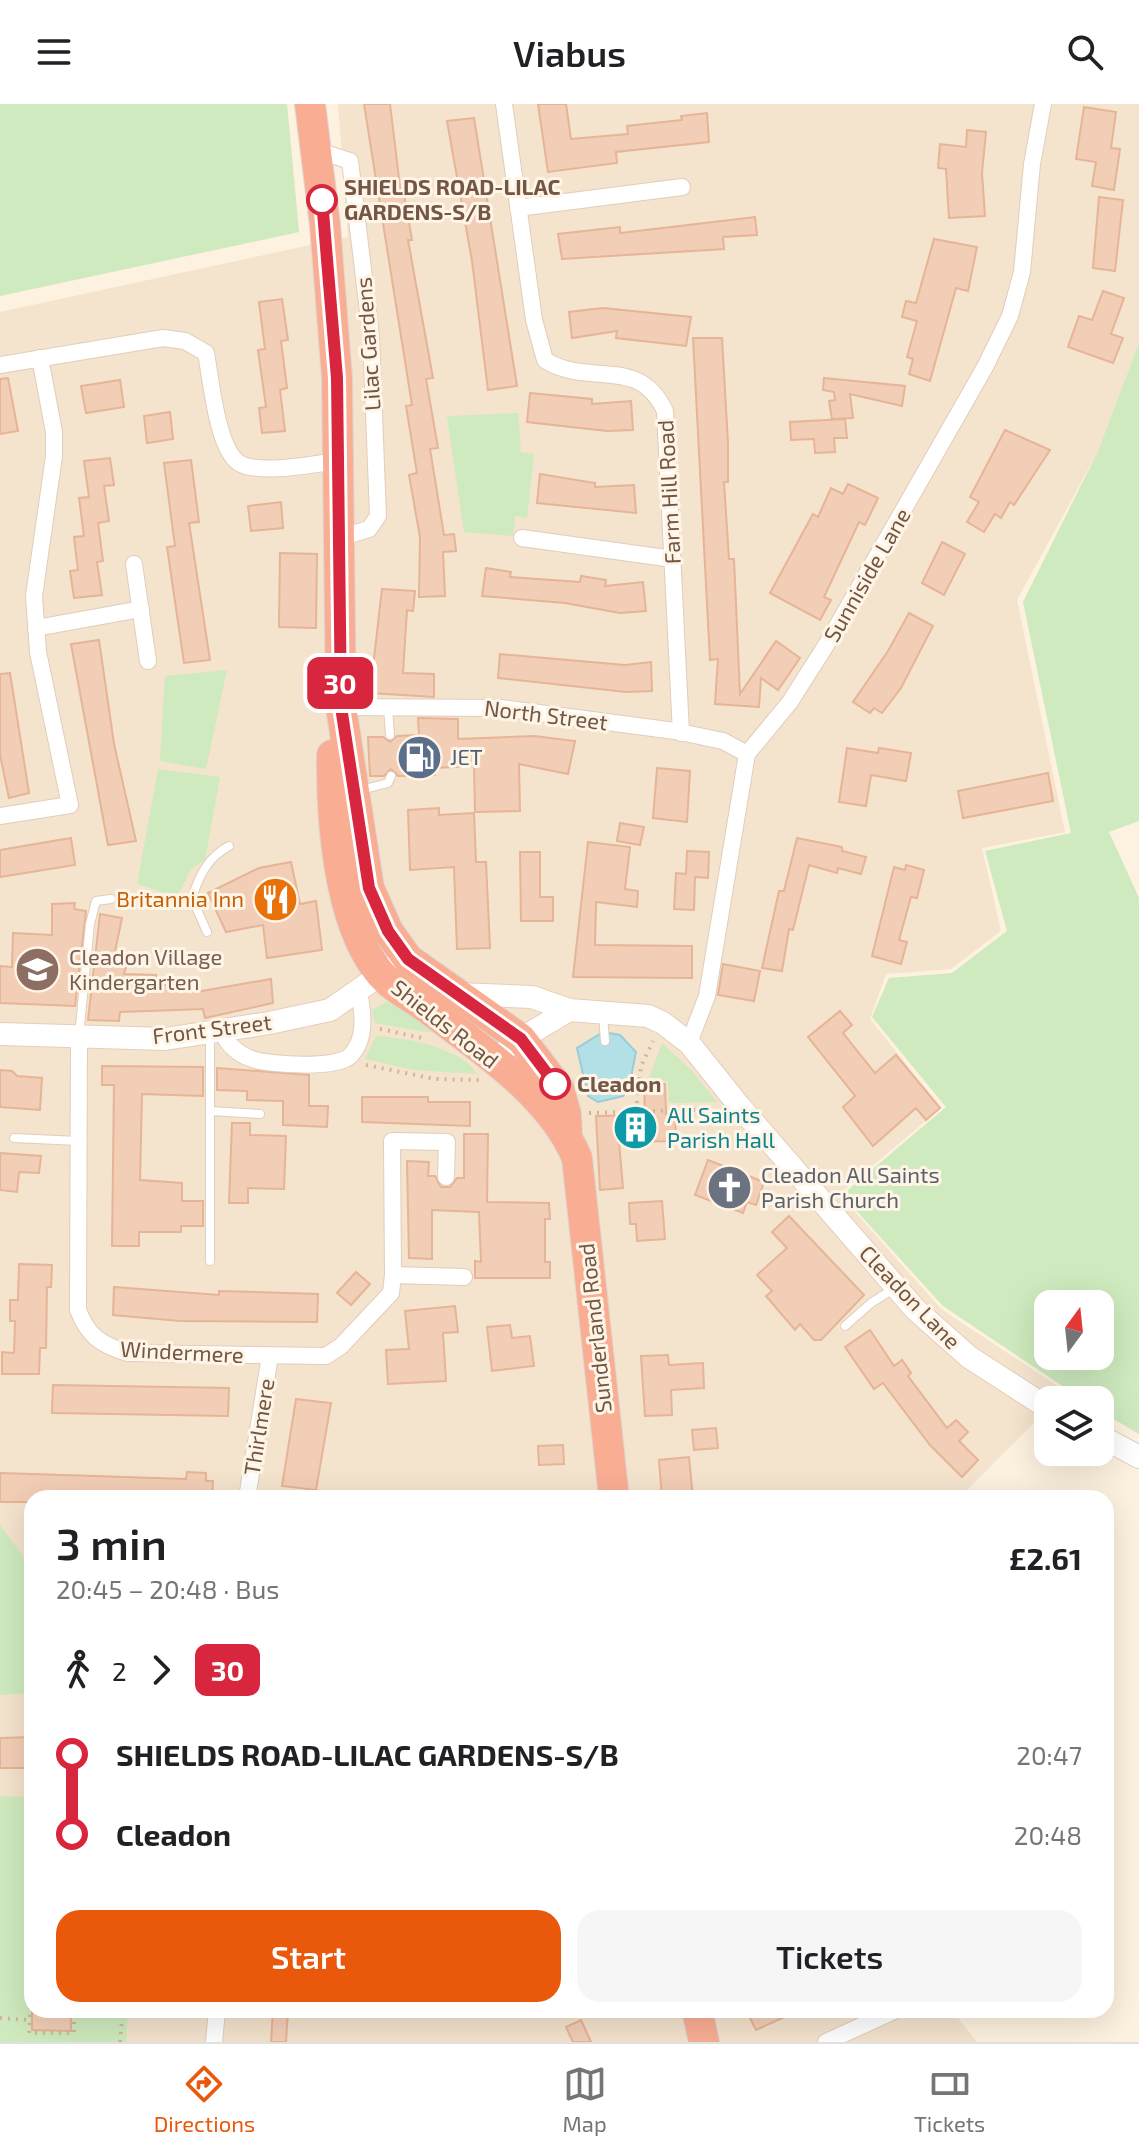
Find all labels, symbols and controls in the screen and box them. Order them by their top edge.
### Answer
icon: menu [32,30,76,74]
icon: search [1063,30,1107,74]
text: Viabus [513,31,626,74]
place label: SHIELDS ROAD-LILAC GARDENS-S/B [344,173,561,224]
marker: SHIELDS ROAD-LILAC GARDENS-S/B [307,185,337,215]
street label: Lilac Gardens [349,276,385,412]
street label: Farm Hill Road [651,419,685,565]
street label: Sunniside Lane [817,503,915,646]
line badge: 30 [304,657,376,709]
text: 30 [323,666,357,700]
street label: North Street [483,694,609,734]
fuel station icon: JET [395,733,443,781]
place label: JET [450,743,483,769]
restaurant icon: Britannia Inn [251,875,299,923]
place label: Britannia Inn [116,885,244,911]
place label: Cleadon Village Kindergarten [69,943,222,994]
school or university icon: Cleadon Village Kindergarten [14,946,62,994]
street label: Shields Road [387,973,504,1073]
street label: Front Street [151,1008,273,1048]
marker: Cleadon [540,1069,570,1099]
place label: Cleadon [577,1070,661,1096]
place label: All Saints Parish Hall [667,1101,775,1152]
building icon: All Saints Parish Hall [612,1104,660,1152]
place label: Cleadon All Saints Parish Church [761,1161,940,1212]
church icon: Cleadon All Saints Parish Church [706,1164,754,1212]
street label: Cleadon Lane [855,1239,967,1353]
street label: Sunderland Road [572,1242,616,1414]
north arrow [1034,1290,1114,1370]
map controls [1034,1290,1114,1466]
street label: Windermere [120,1335,245,1367]
street label: Thirlmere [238,1377,279,1477]
button: layers [1034,1386,1114,1466]
text: 3 min [56,1516,167,1569]
text: £2.61 [1009,1540,1082,1576]
text: 20:45 – 20:48 · Bus [56,1573,279,1604]
icon: walk [56,1648,100,1692]
icon: forward [139,1648,183,1692]
text: 30 [211,1653,244,1687]
text: 2 [112,1655,127,1686]
text: SHIELDS ROAD-LILAC GARDENS-S/B [116,1736,619,1772]
text: 20:47 [1016,1739,1082,1770]
text: Cleadon [116,1816,231,1852]
text: 20:48 [1014,1819,1082,1850]
button: Start [56,1910,561,2002]
button: Tickets [577,1910,1082,2002]
tab: Directions [154,2062,255,2136]
tab: Map [563,2062,607,2136]
tab: Tickets [914,2062,985,2136]

